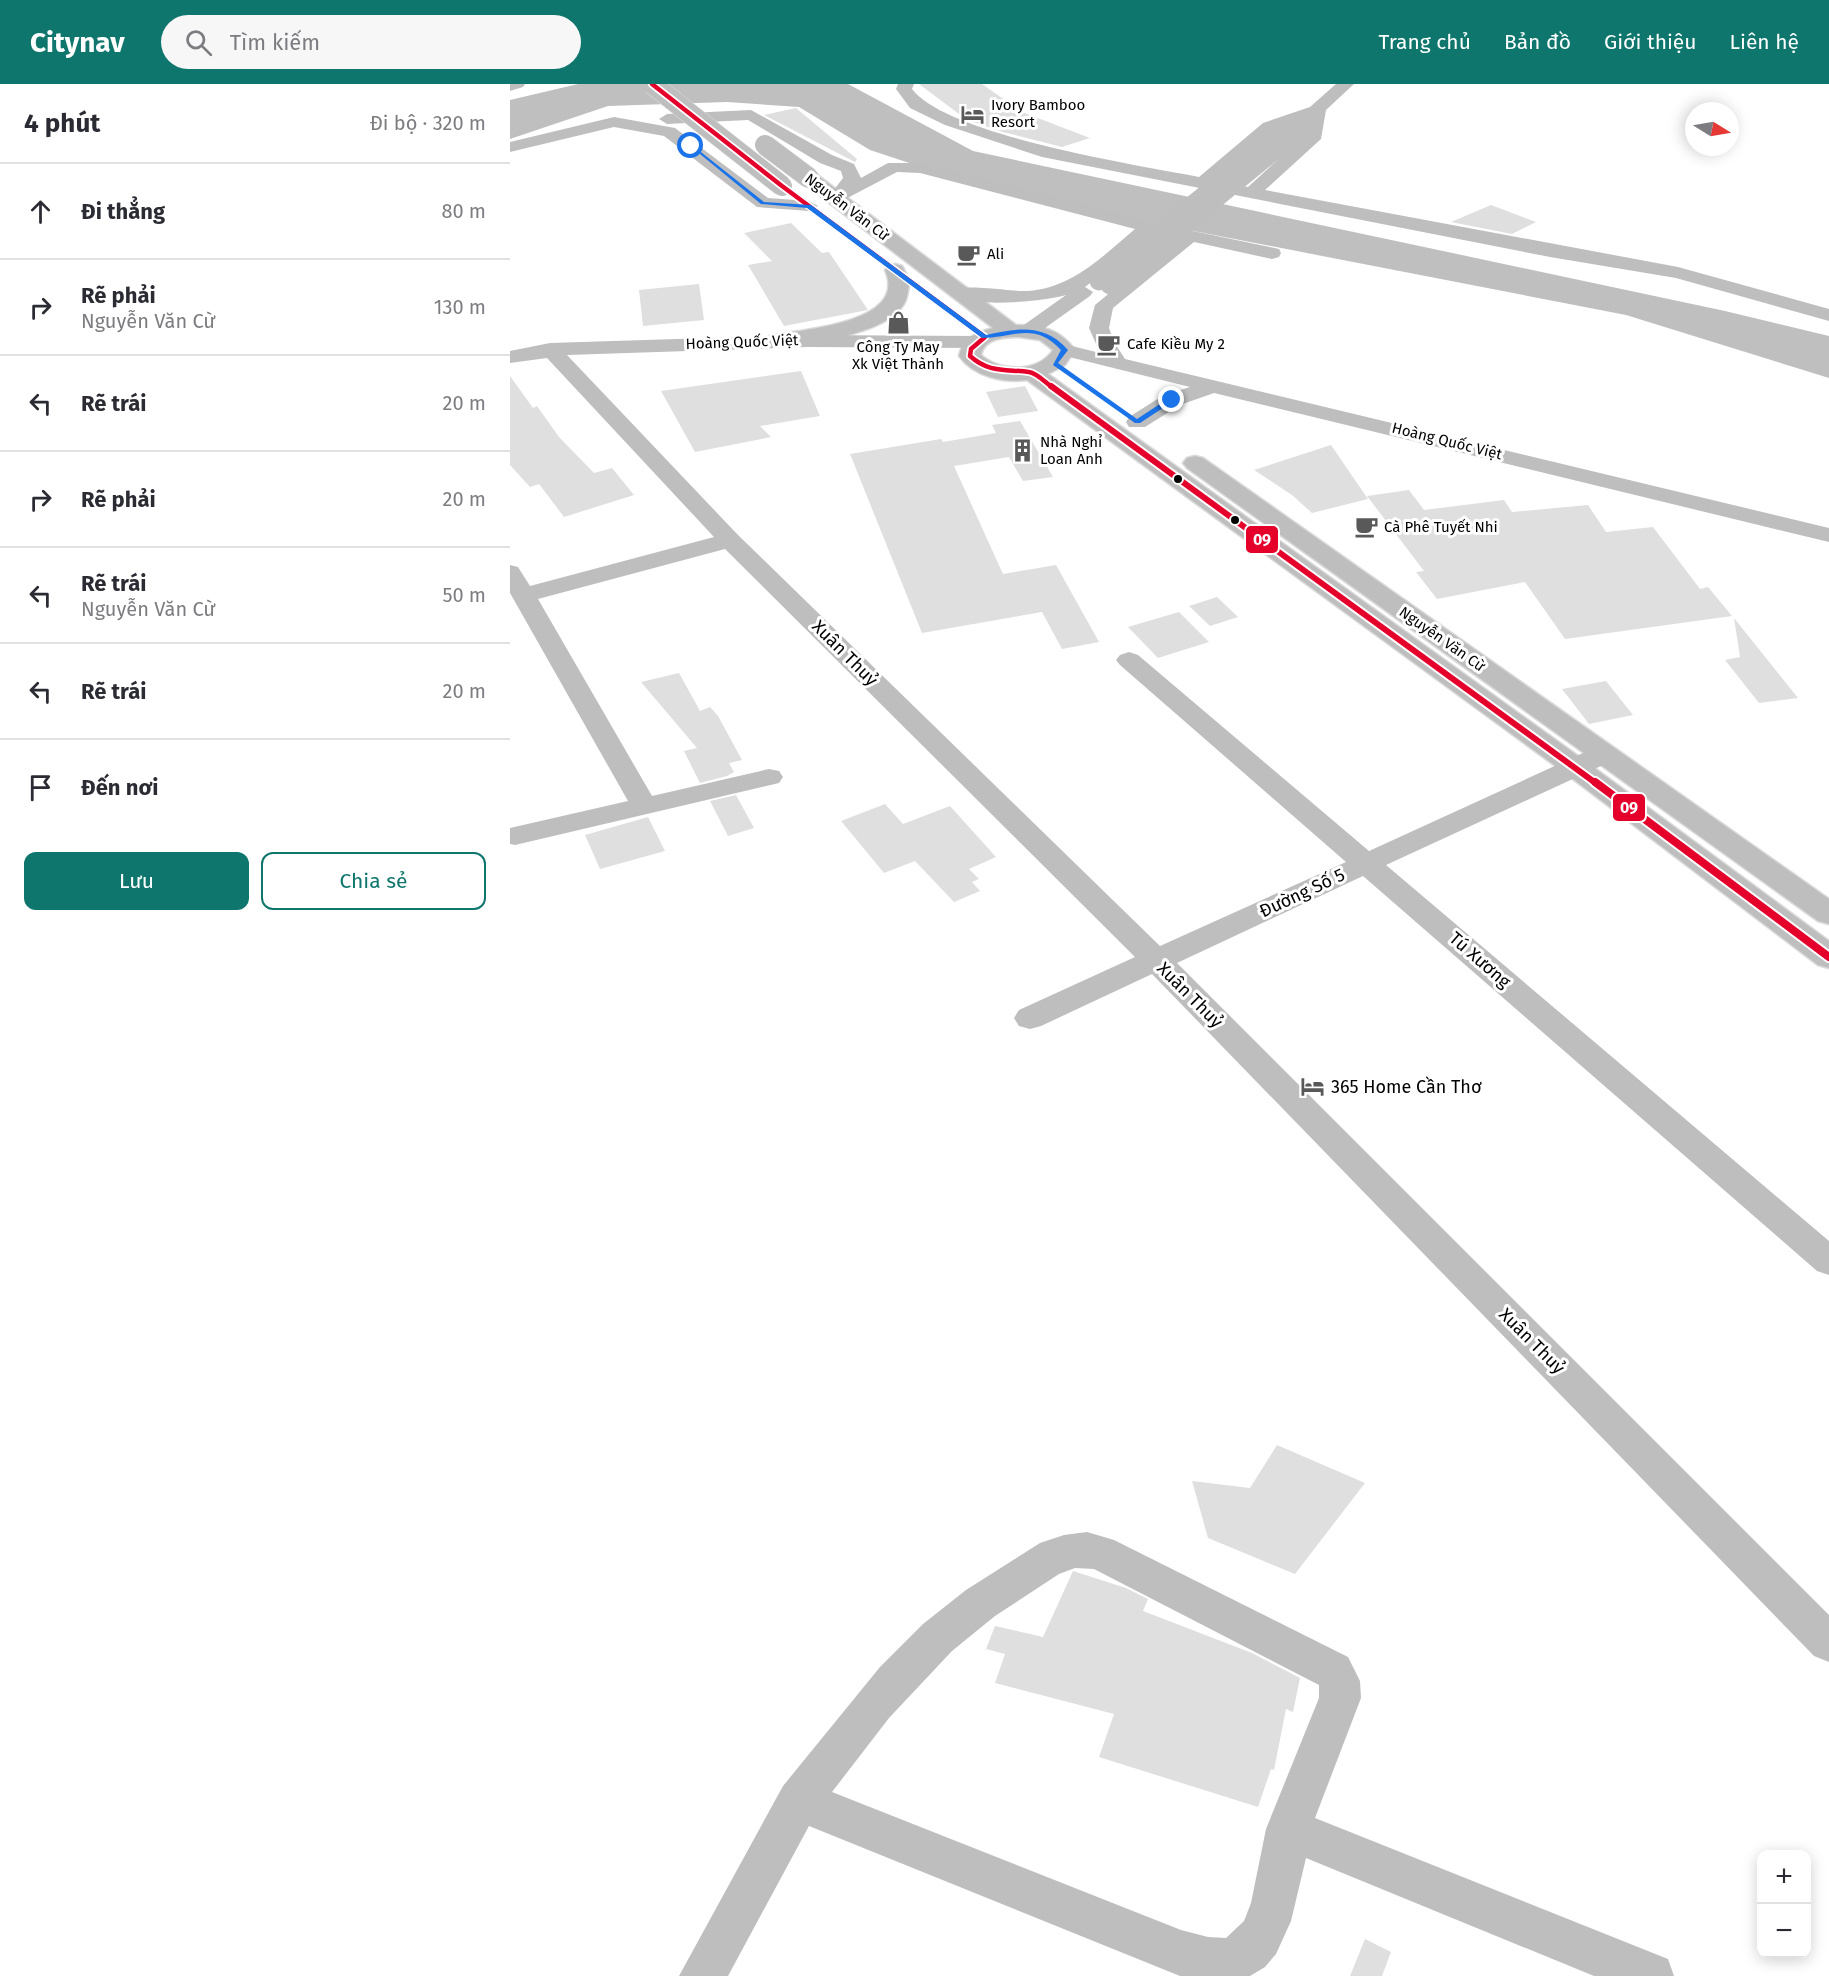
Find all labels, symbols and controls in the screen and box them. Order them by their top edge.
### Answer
search box [161,15,581,69]
text: Citynav [30,26,125,59]
icon: search [182,26,215,59]
text: Tìm kiếm [230,29,320,56]
text: Trang chủ [1379,29,1471,55]
text: Bản đồ [1504,29,1571,55]
text: Giới thiệu [1604,29,1697,55]
text: Liên hệ [1730,29,1799,55]
place label: Ivory Bamboo Resort [991,96,1085,131]
hotel icon: Ivory Bamboo Resort [960,101,986,127]
north arrow [1685,102,1739,156]
text: 4 phút [24,108,100,139]
text: Đi bộ · 320 m [370,111,486,135]
route start [677,132,703,158]
street label: Nguyễn Văn Cừ [801,170,893,245]
icon: ahead [24,195,57,228]
text: Đi thẳng [81,198,165,225]
text: 80 m [441,199,486,223]
cafe icon: Ali [956,241,982,267]
place label: Ali [987,245,1004,263]
text: Rẽ phải [81,282,156,309]
icon: right [24,291,57,324]
text: 130 m [434,295,486,319]
text: Nguyễn Văn Cừ [81,309,215,333]
shop icon: Công Ty May Xk Việt Thành [885,310,911,336]
street label: Hoàng Quốc Việt [685,331,799,353]
cafe icon: Cafe Kiều My 2 [1096,331,1122,357]
place label: Cafe Kiều My 2 [1127,335,1225,353]
place label: Công Ty May Xk Việt Thành [852,338,944,373]
route end [1158,386,1184,412]
icon: left [24,387,57,420]
text: Rẽ trái [81,390,146,417]
text: 20 m [443,391,486,415]
street label: Hoàng Quốc Việt [1390,419,1504,464]
place label: Nhà Nghỉ Loan Anh [1040,433,1103,468]
building icon: Nhà Nghỉ Loan Anh [1009,438,1035,464]
unlabelled marker [1172,473,1184,485]
icon: right [24,483,57,516]
text: Rẽ phải [81,486,156,513]
text: 20 m [443,487,486,511]
unlabelled marker [1229,514,1241,526]
cafe icon: Cà Phê Tuyết Nhi [1353,514,1379,540]
place label: Cà Phê Tuyết Nhi [1384,518,1498,536]
line badge: 09 [1245,525,1279,554]
text: 09 [1253,530,1271,549]
text: Rẽ trái [81,570,146,597]
icon: left [24,579,57,612]
text: 50 m [442,583,486,607]
text: Nguyễn Văn Cừ [81,597,215,621]
street label: Nguyễn Văn Cừ [1396,603,1489,676]
street label: Xuân Thuỷ [807,615,883,691]
icon: left [24,675,57,708]
text: Rẽ trái [81,678,146,705]
text: 20 m [443,679,486,703]
icon: arrive [24,771,57,804]
text: Đến nơi [81,774,158,801]
line badge: 09 [1612,793,1646,822]
text: 09 [1620,798,1638,817]
button: Lưu [24,852,249,910]
button: Chia sẻ [261,852,486,910]
street label: Đường Số 5 [1256,864,1348,922]
street label: Tú Xương [1445,927,1516,993]
street label: Xuân Thuỷ [1152,957,1228,1033]
hotel icon: 365 Home Cần Thơ [1300,1074,1326,1100]
place label: 365 Home Cần Thơ [1331,1076,1482,1098]
street label: Xuân Thuỷ [1494,1303,1570,1379]
map controls [1757,1850,1811,1958]
button: + [1757,1850,1811,1904]
button: − [1757,1904,1811,1958]

